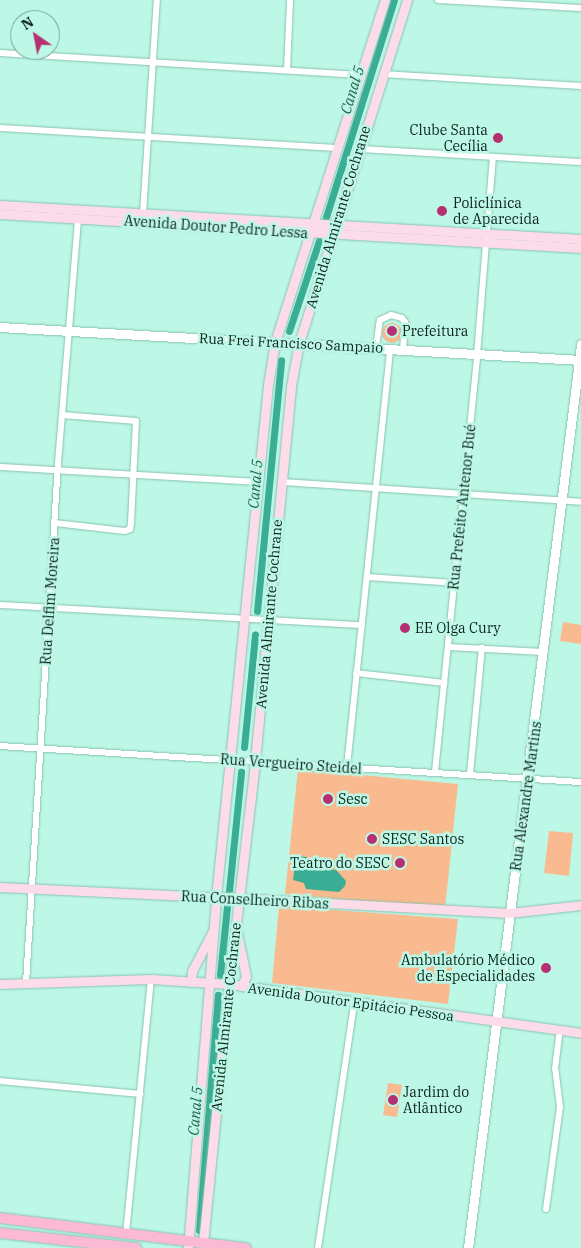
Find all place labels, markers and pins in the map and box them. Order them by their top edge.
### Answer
place label: Clube Santa Cecília [409,122,488,154]
marker: Clube Santa Cecília [492,132,504,144]
place label: Policlínica de Aparecida [453,195,540,228]
marker: Policlínica de Aparecida [435,204,449,218]
place label: Prefeitura [402,323,468,339]
marker: Prefeitura [386,325,398,337]
place label: EE Olga Cury [415,620,501,636]
marker: EE Olga Cury [399,622,411,634]
place label: Sesc [338,791,368,807]
marker: Sesc [322,793,334,805]
place label: SESC Santos [382,831,464,847]
marker: SESC Santos [366,833,378,845]
place label: Teatro do SESC [290,855,390,871]
marker: Teatro do SESC [394,857,406,869]
place label: Ambulatório Médico de Especialidades [401,952,535,984]
marker: Ambulatório Médico de Especialidades [539,961,553,975]
place label: Jardim do Atlântico [403,1084,469,1116]
marker: Jardim do Atlântico [387,1094,399,1106]

